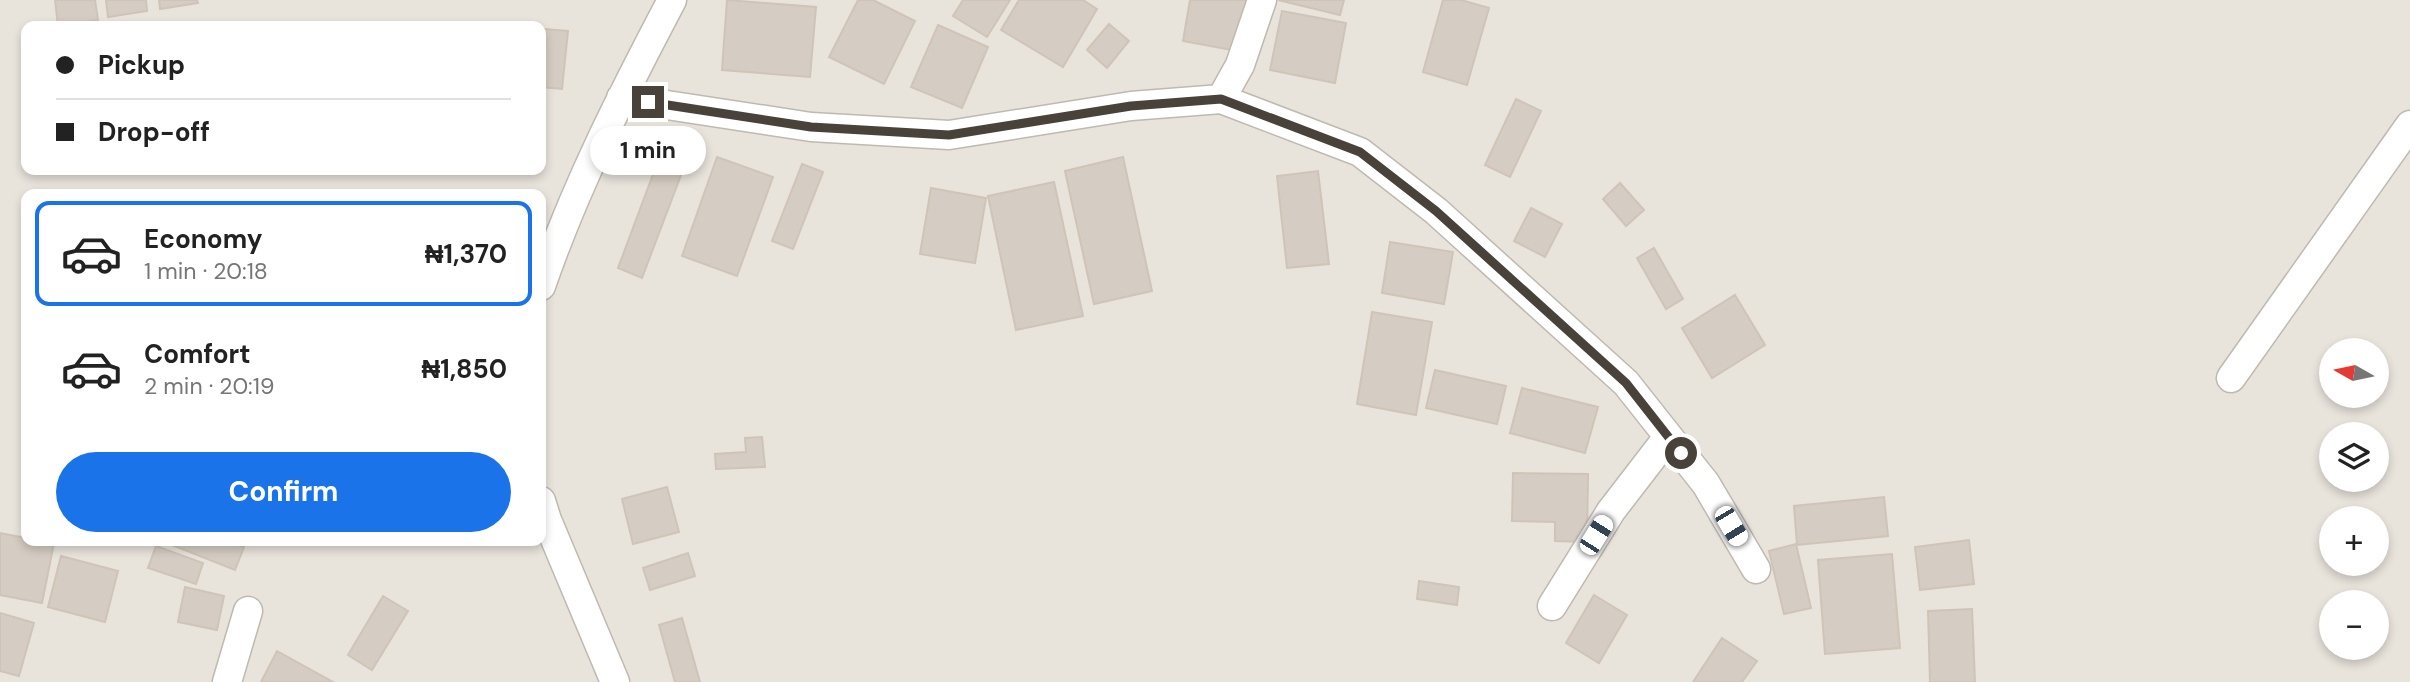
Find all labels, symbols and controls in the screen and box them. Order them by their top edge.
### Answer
text: Pickup [98,48,185,82]
route end [632,86,664,118]
text: Drop-off [98,115,210,149]
callout: 1 min [590,126,706,176]
text: 1 min [620,135,676,165]
icon: car [60,222,123,285]
text: Economy [144,222,262,256]
text: ₦1,370 [425,237,507,271]
text: 1 min · 20:18 [144,256,268,286]
icon: car [60,337,123,400]
text: Comfort [144,337,250,371]
north arrow [2319,338,2389,408]
map controls [2319,338,2389,660]
text: ₦1,850 [421,352,507,386]
text: 2 min · 20:19 [144,371,274,401]
button: layers [2319,422,2389,492]
route start [1665,437,1697,469]
button: Confirm [56,452,511,532]
car [1712,503,1751,549]
button: + [2319,506,2389,576]
car [1576,512,1617,558]
button: − [2319,590,2389,660]

